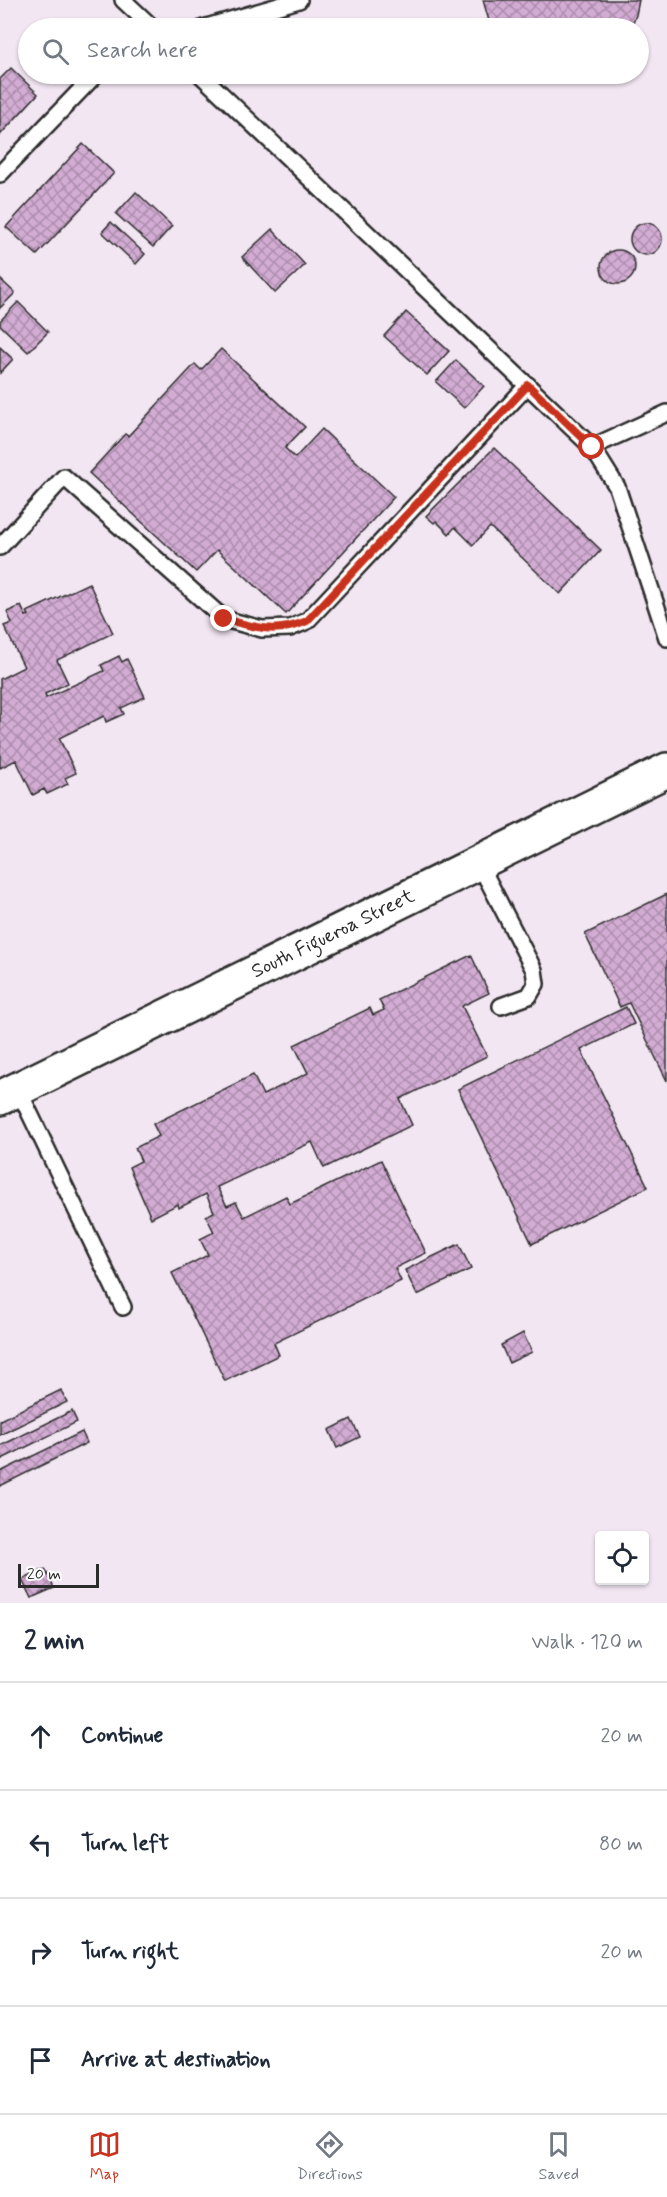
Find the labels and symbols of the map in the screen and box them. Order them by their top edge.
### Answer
route start [578,433,604,459]
route end [210,605,236,631]
street label: South Figueroa Street [247,883,420,987]
scale bar [18,1561,99,1588]

